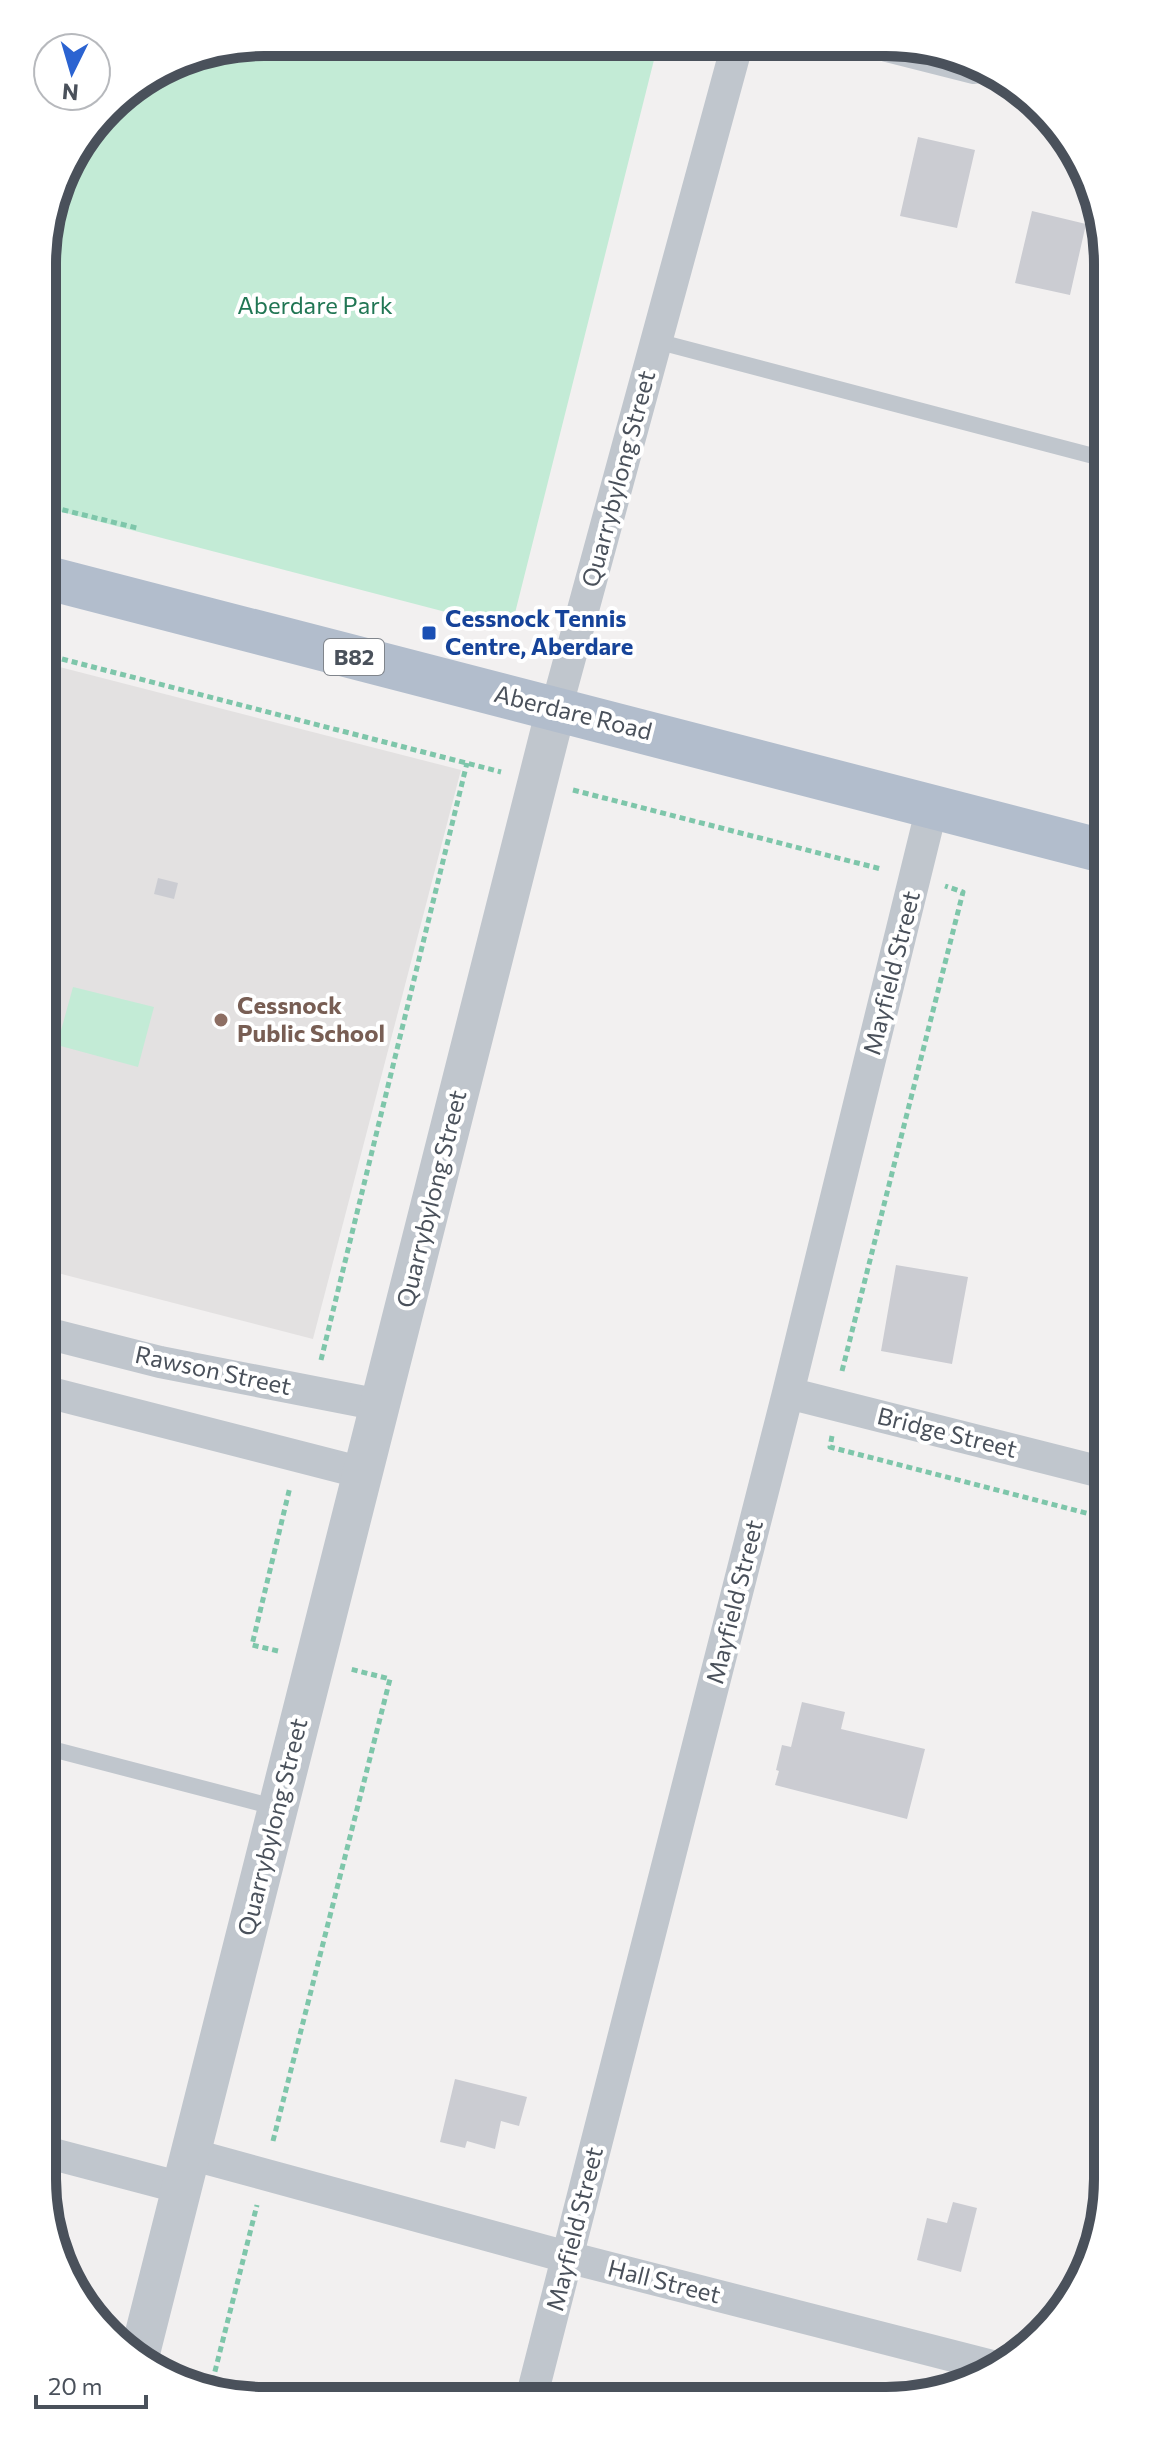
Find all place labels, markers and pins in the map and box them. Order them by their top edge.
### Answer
place label: Cessnock Tennis Centre, Aberdare [445,603,633,660]
marker: Cessnock Tennis Centre, Aberdare [420,624,438,642]
place label: Cessnock Public School [237,990,385,1047]
marker: Cessnock Public School [212,1011,230,1029]

